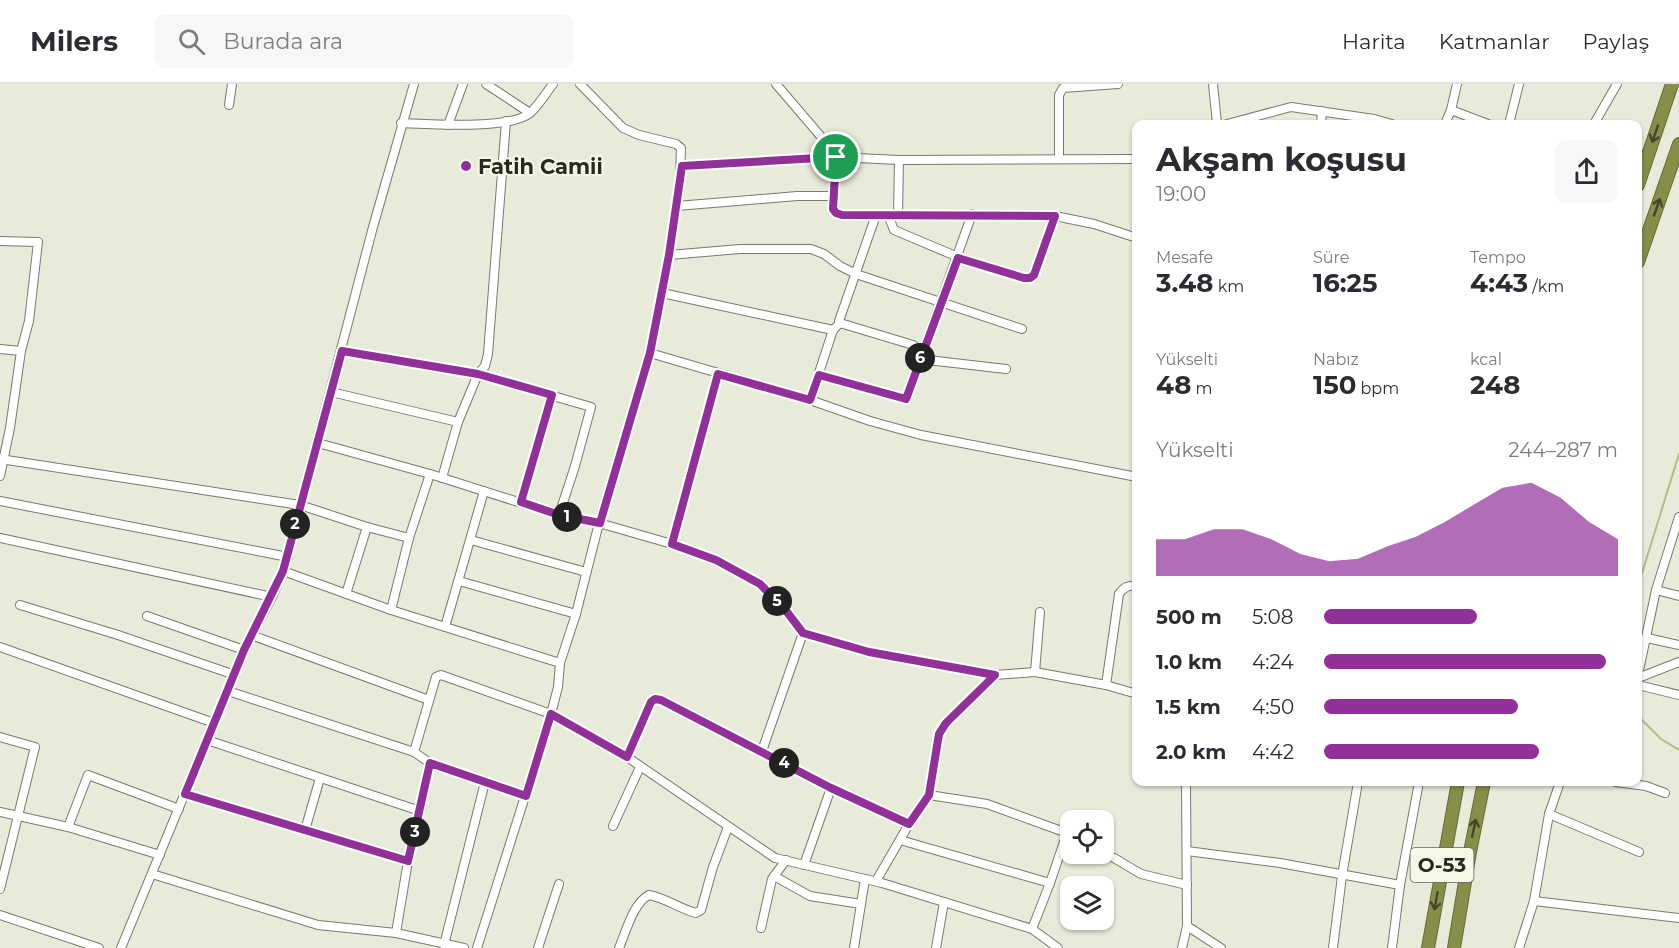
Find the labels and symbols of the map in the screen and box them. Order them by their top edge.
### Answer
one-way arrow [1649,124,1660,143]
pin [810,131,861,182]
place label: Fatih Camii [478,154,603,179]
marker: Fatih Camii [459,159,473,173]
one-way arrow [1653,198,1664,217]
pin: 6 [905,343,935,373]
pin: 1 [552,502,582,532]
pin: 2 [280,509,310,539]
pin: 5 [762,586,792,616]
pin: 4 [769,748,799,778]
pin: 3 [400,817,430,847]
one-way arrow [1469,819,1481,838]
road number: O-53 [1410,848,1474,882]
one-way arrow [1430,891,1441,910]

